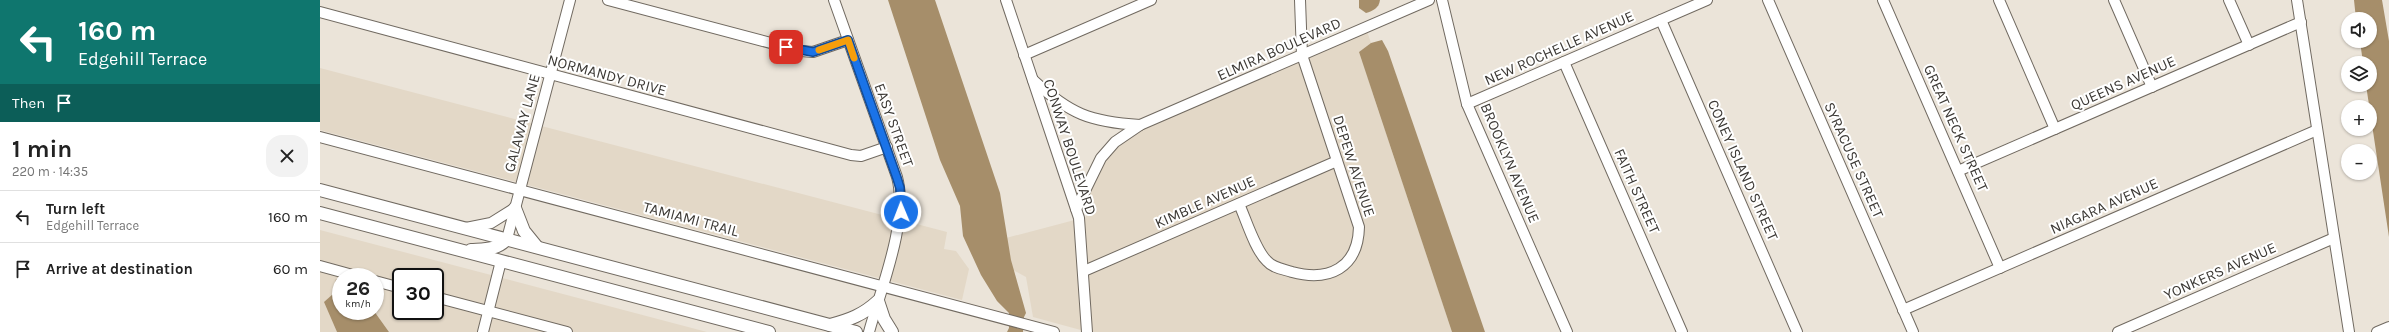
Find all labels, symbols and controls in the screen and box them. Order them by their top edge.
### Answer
street label: NEW ROCHELLE AVENUE [1481,7,1637,89]
map controls [2341,12,2377,180]
button: sound [2341,12,2377,48]
text: 160 m [78,14,156,47]
street label: ELMIRA BOULEVARD [1214,14,1344,84]
icon: left [12,16,64,68]
pin [769,30,803,64]
icon: arrive [775,36,797,58]
text: Edgehill Terrace [78,48,207,70]
street label: NORMANDY DRIVE [546,50,668,100]
street label: QUEENS AVENUE [2068,52,2178,114]
button: layers [2341,56,2377,92]
street label: GREAT NECK STREET [1920,62,1992,195]
street label: GALAWAY LANE [500,72,544,174]
street label: CONWAY BOULEVARD [1040,77,1100,217]
street label: EASY STREET [871,81,918,170]
icon: arrive [53,92,75,114]
text: Then [12,94,45,112]
street label: CONEY ISLAND STREET [1704,97,1782,244]
street label: SYRACUSE STREET [1820,99,1888,221]
street label: BROOKLYN AVENUE [1477,100,1543,226]
button: + [2341,100,2377,136]
street label: DEPEW AVENUE [1329,113,1379,219]
text: 1 min [12,135,72,163]
button: close [266,135,308,177]
button: − [2341,144,2377,180]
street label: FAITH STREET [1610,146,1664,237]
text: 220 m · 14:35 [12,164,88,179]
street label: KIMBLE AVENUE [1152,172,1258,232]
street label: NIAGARA AVENUE [2047,174,2161,238]
position arrow [880,191,922,233]
street label: TAMIAMI TRAIL [641,198,741,240]
text: Turn left [46,200,105,218]
icon: left [12,206,34,228]
text: 160 m [268,208,308,226]
text: Edgehill Terrace [46,218,139,233]
street label: YONKERS AVENUE [2161,238,2279,304]
icon: arrive [12,258,34,280]
text: Arrive at destination [46,260,193,278]
text: 60 m [273,260,308,278]
speed limit sign: 30 [392,268,444,320]
text: 26 [346,277,370,300]
text: km/h [345,298,371,310]

